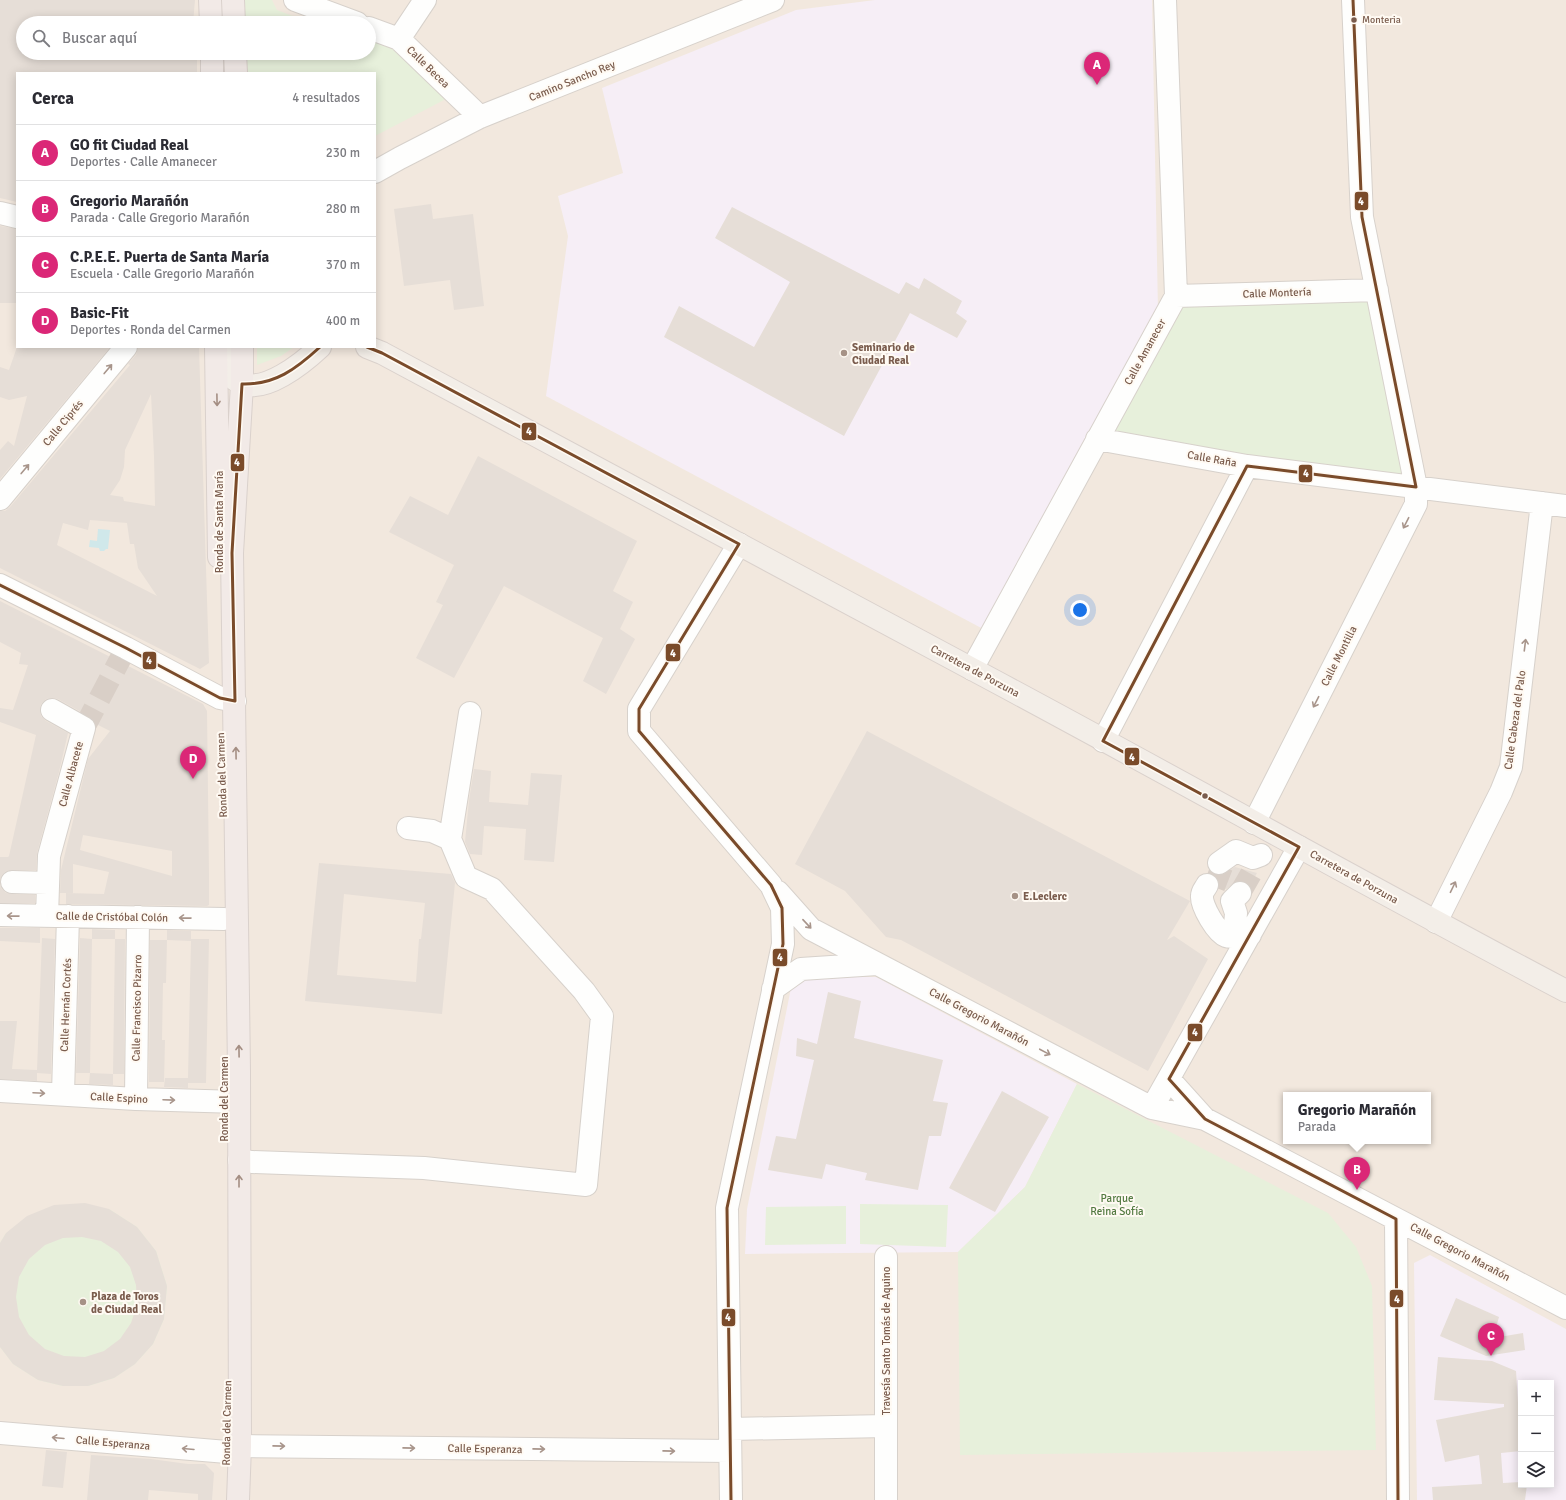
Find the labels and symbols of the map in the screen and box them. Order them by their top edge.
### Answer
place label: Monteria [1362,14,1401,26]
marker: Monteria [1349,15,1359,25]
street label: Calle Becea [404,43,452,91]
pin: A [1084,52,1110,85]
street label: Camino Sancho Rey [527,57,618,104]
line badge: 4 [1354,191,1369,211]
text: 4 [1358,195,1364,208]
street label: Calle Montería [1242,285,1312,301]
street label: Calle Amanecer [1121,317,1169,387]
place label: Seminario de Ciudad Real [852,341,915,367]
marker: Seminario de Ciudad Real [839,348,849,358]
one-way arrow [103,364,112,374]
one-way arrow [214,393,221,406]
street label: Calle Ciprés [40,397,86,449]
line badge: 4 [521,422,537,441]
text: 4 [526,425,532,438]
street label: Calle Raña [1186,448,1238,470]
line badge: 4 [230,453,245,472]
text: 4 [234,456,240,469]
one-way arrow [20,464,29,474]
line badge: 4 [1298,464,1313,483]
text: 4 [1303,467,1309,480]
street label: Ronda de Santa María [213,470,226,573]
one-way arrow [1402,517,1410,529]
your location [1070,600,1090,620]
street label: Calle Montilla [1318,623,1360,688]
one-way arrow [1522,639,1529,652]
street label: Carretera de Porzuna [928,642,1022,700]
line badge: 4 [665,643,681,662]
text: 4 [670,647,676,660]
line badge: 4 [142,651,157,670]
text: 4 [146,654,152,667]
street label: Calle Cabeza del Palo [1502,669,1528,770]
one-way arrow [1312,696,1319,708]
street label: Ronda del Carmen [214,732,230,818]
street label: Calle Albacete [56,740,86,808]
pin: D [180,746,206,779]
one-way arrow [232,747,240,760]
line badge: 4 [1124,747,1140,766]
text: 4 [1129,751,1135,764]
unlabelled marker [1200,791,1210,801]
street label: Carretera de Porzuna [1308,847,1401,907]
one-way arrow [1450,882,1457,894]
place label: E.Leclerc [1023,890,1067,903]
marker: E.Leclerc [1010,891,1020,901]
street label: Calle de Cristóbal Colón [56,910,168,924]
one-way arrow [7,912,20,919]
one-way arrow [179,914,192,922]
one-way arrow [802,919,812,929]
line badge: 4 [772,948,788,967]
text: 4 [777,951,783,964]
street label: Calle Francisco Pizarro [130,954,144,1062]
street label: Calle Hernán Cortés [58,958,74,1052]
street label: Calle Gregorio Marañón [927,985,1031,1049]
line badge: 4 [1187,1023,1203,1042]
text: 4 [1192,1026,1198,1039]
one-way arrow [235,1045,243,1058]
one-way arrow [1039,1048,1051,1056]
street label: Ronda del Carmen [218,1056,231,1142]
one-way arrow [32,1089,45,1096]
street label: Calle Espino [90,1090,149,1106]
one-way arrow [162,1096,175,1104]
pin: B [1344,1157,1370,1190]
one-way arrow [235,1175,243,1188]
park label: Parque Reina Sofía [1090,1192,1144,1218]
street label: Calle Gregorio Marañón [1408,1220,1512,1284]
street label: Travesía Santo Tomás de Aquino [880,1266,893,1415]
line badge: 4 [1389,1289,1404,1308]
place label: Plaza de Toros de Ciudad Real [91,1290,162,1316]
text: 4 [1394,1293,1400,1306]
marker: Plaza de Toros de Ciudad Real [78,1297,88,1307]
line badge: 4 [721,1308,736,1327]
text: 4 [725,1311,731,1324]
pin: C [1478,1323,1504,1356]
street label: Ronda del Carmen [220,1380,234,1466]
street label: Calle Esperanza [75,1433,151,1453]
one-way arrow [52,1435,65,1442]
one-way arrow [272,1442,285,1450]
street label: Calle Esperanza [448,1442,523,1456]
one-way arrow [402,1444,415,1452]
one-way arrow [182,1445,195,1452]
one-way arrow [532,1445,545,1453]
one-way arrow [662,1447,675,1455]

